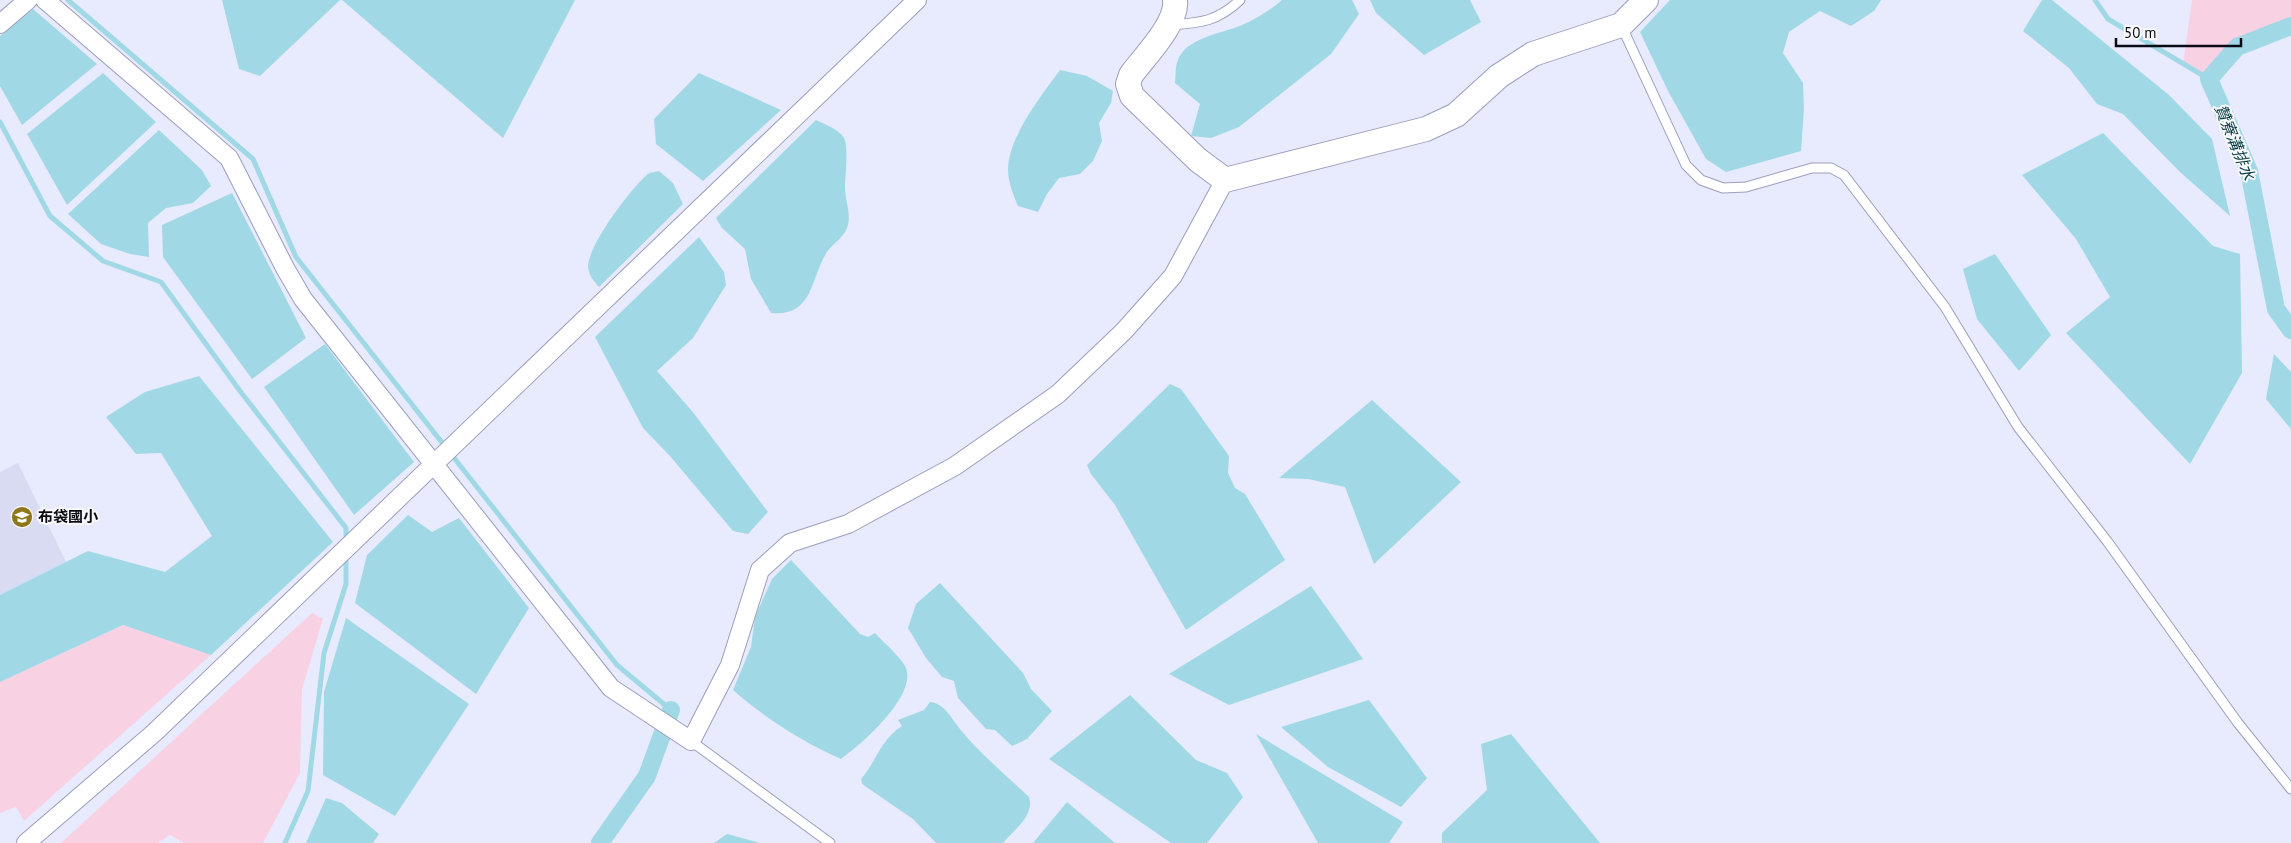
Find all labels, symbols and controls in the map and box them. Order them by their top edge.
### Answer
scale bar [2116,15,2241,47]
text: 50 m [2124,23,2157,42]
water label: 贊寮溝排水 [2211,101,2260,184]
school or university icon: 布袋國小 [10,505,34,529]
place label: 布袋國小 [38,507,99,526]

